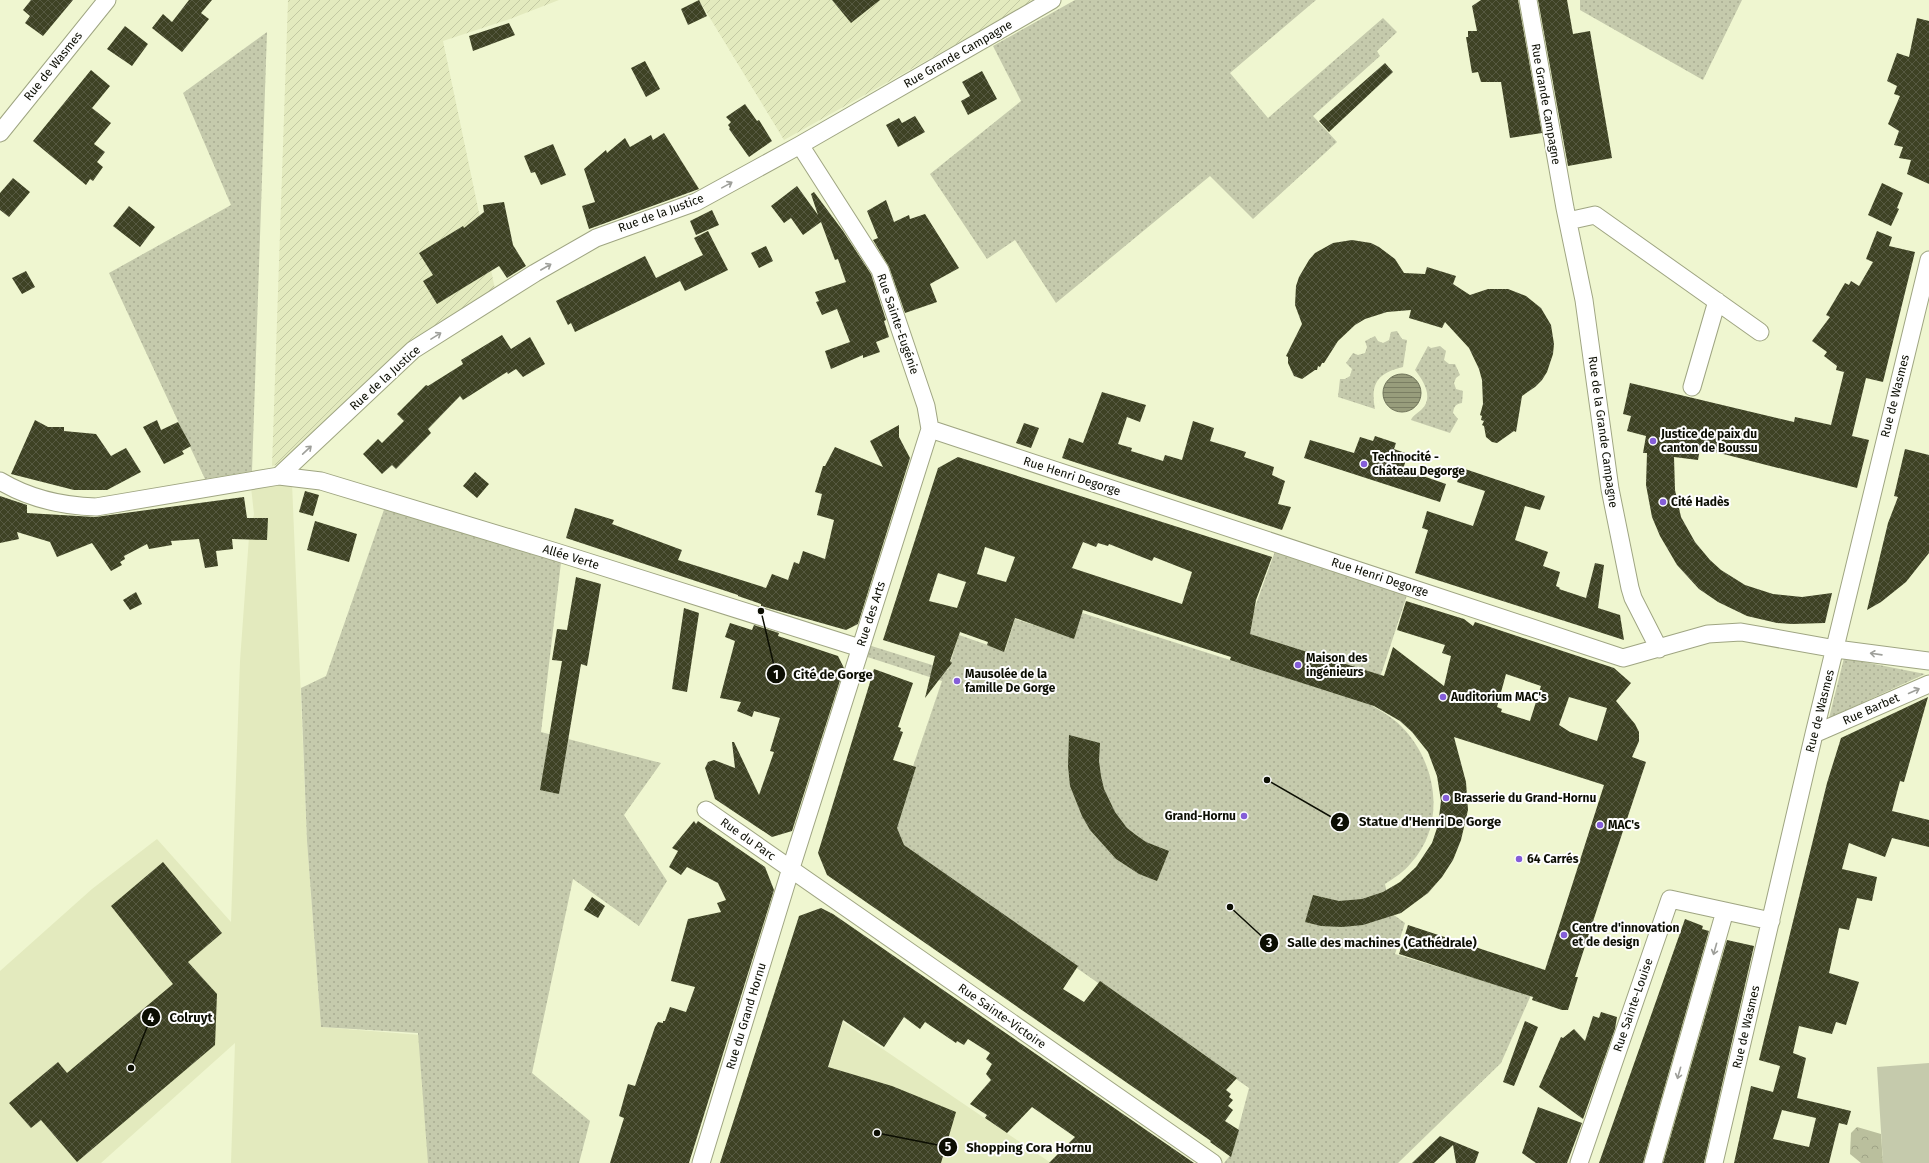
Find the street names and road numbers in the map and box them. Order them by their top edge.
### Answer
street label: Rue Grande Campagne [901,17,1015,91]
street label: Rue de Wasmes [21,28,85,103]
street label: Rue Grande Campagne [1528,42,1564,166]
street label: Rue de la Justice [616,191,706,235]
street label: Rue Sainte-Eugénie [874,272,922,376]
street label: Rue de la Justice [347,343,423,413]
street label: Rue de Wasmes [1878,353,1912,439]
street label: Rue de la Grande Campagne [1585,355,1621,509]
street label: Rue Henri Degorge [1022,454,1122,498]
street label: Allée Verte [541,542,601,572]
street label: Rue Henri Degorge [1330,555,1430,599]
street label: Rue des Arts [854,579,888,648]
street label: Rue de Wasmes [1803,668,1837,754]
street label: Rue Barbet [1841,690,1902,728]
street label: Rue du Parc [718,815,779,863]
street label: Rue Sainte-Louise [1610,956,1656,1054]
street label: Rue du Grand Hornu [723,961,769,1071]
street label: Rue Sainte-Victoire [955,980,1049,1052]
street label: Rue de Wasmes [1730,984,1762,1070]

